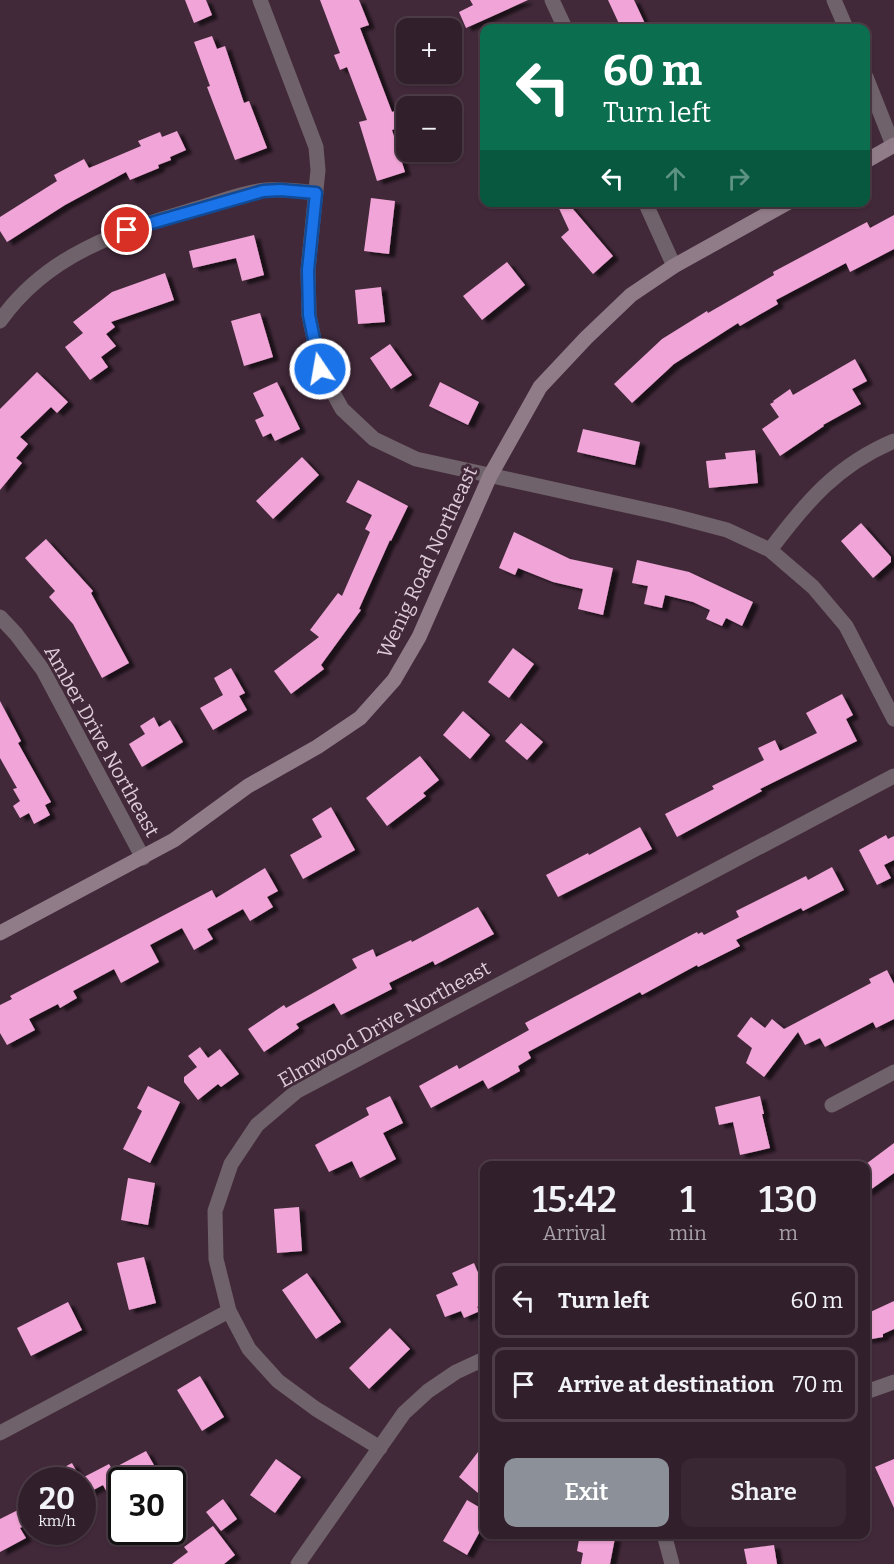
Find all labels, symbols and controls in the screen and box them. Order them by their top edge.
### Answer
map controls [396,18,462,162]
button: + [396,18,462,84]
text: 60 m [603,46,702,96]
icon: left [504,48,582,126]
button: − [396,96,462,162]
text: Turn left [603,97,711,129]
icon: left [596,162,629,195]
icon: ahead [659,162,692,195]
icon: right [722,162,755,195]
pin [101,204,152,255]
icon: arrive [110,213,143,246]
position arrow [288,337,352,401]
street label: Wenig Road Northeast [372,462,482,662]
street label: Amber Drive Northeast [39,641,165,841]
street label: Elmwood Drive Northeast [274,956,494,1092]
text: 15:42 [532,1178,617,1222]
text: 1 [680,1178,695,1222]
text: 130 [759,1178,818,1222]
text: Arrival [543,1221,606,1245]
text: min [669,1221,707,1245]
text: m [779,1221,798,1245]
icon: left [507,1284,540,1317]
text: Turn left [558,1287,650,1314]
text: 60 m [791,1287,843,1314]
icon: arrive [507,1368,540,1401]
text: Arrive at destination [558,1371,774,1398]
text: 70 m [793,1371,843,1398]
button: Exit [504,1458,669,1527]
button: Share [681,1458,846,1527]
speed limit sign: 30 [108,1467,186,1545]
text: 20 [39,1481,75,1517]
text: km/h [38,1512,76,1530]

